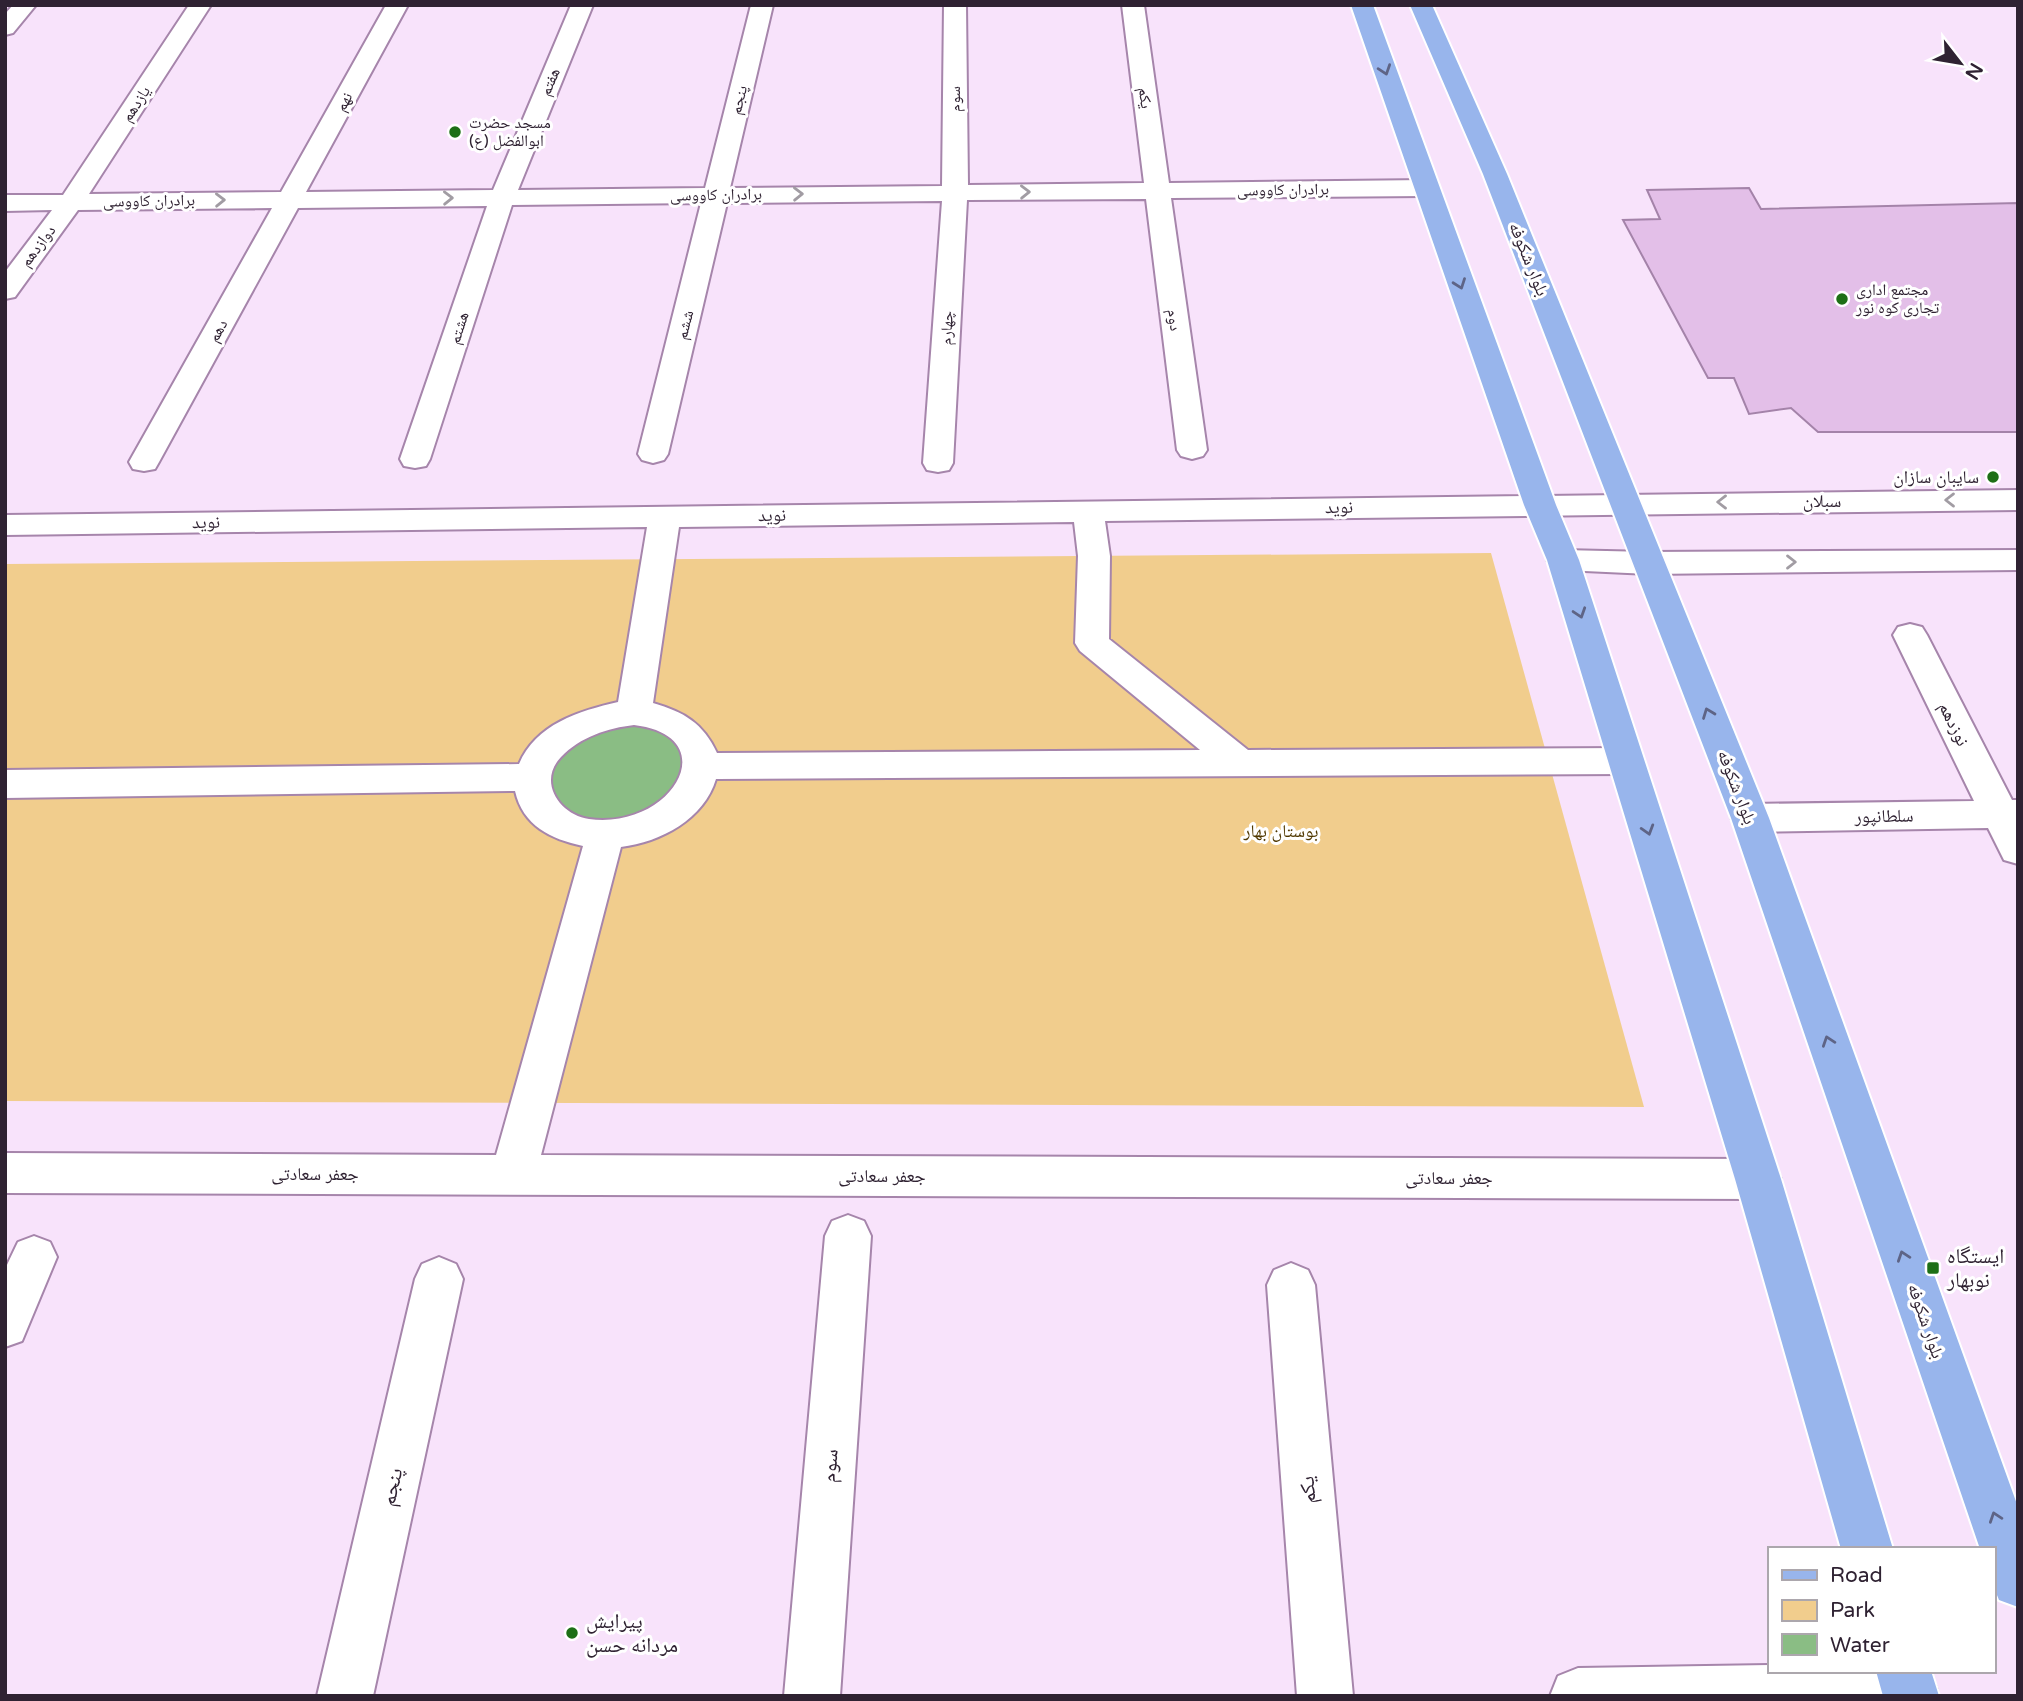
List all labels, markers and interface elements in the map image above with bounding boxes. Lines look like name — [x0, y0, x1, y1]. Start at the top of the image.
north arrow — [1925, 28, 1995, 98]
text: N — [1960, 59, 1987, 83]
one-way arrow — [1377, 63, 1391, 75]
street label: هفتم — [535, 65, 565, 99]
street label: یازدهم — [117, 82, 155, 126]
street label: پنجم — [726, 83, 752, 117]
street label: سوم — [945, 86, 965, 112]
street label: یکم — [1134, 86, 1156, 110]
street label: نهم — [331, 89, 357, 115]
place label: مسجد حضرت ابوالفضل (ع) — [469, 113, 551, 151]
marker: مسجد حضرت ابوالفضل (ع) — [447, 124, 463, 140]
street label: برادران کاووسی — [1237, 179, 1329, 201]
street label: برادران کاووسی — [670, 184, 762, 206]
one-way arrow — [1021, 184, 1031, 200]
one-way arrow — [793, 187, 804, 202]
street label: برادران کاووسی — [103, 190, 195, 212]
one-way arrow — [443, 190, 454, 206]
one-way arrow — [216, 192, 226, 208]
street label: بلوار شکوفه — [1504, 219, 1554, 299]
street label: دوازدهم — [16, 221, 60, 271]
one-way arrow — [1452, 278, 1466, 290]
place label: مجتمع اداری تجاری کوه نور — [1855, 280, 1940, 318]
marker: مجتمع اداری تجاری کوه نور — [1834, 291, 1850, 307]
street label: ششم — [672, 308, 698, 342]
street label: دوم — [1163, 308, 1185, 332]
street label: هشتم — [444, 309, 474, 347]
street label: چهارم — [936, 310, 958, 346]
street label: دهم — [204, 316, 232, 346]
place label: سایبان سازان — [1893, 466, 1979, 488]
marker: سایبان سازان — [1985, 469, 2001, 485]
street label: سبلان — [1803, 490, 1841, 512]
one-way arrow — [1944, 493, 1955, 508]
one-way arrow — [1716, 494, 1727, 510]
street label: نوید — [1325, 496, 1353, 518]
street label: نوید — [758, 504, 786, 526]
street label: نوید — [192, 511, 220, 533]
one-way arrow — [1786, 554, 1797, 569]
one-way arrow — [1571, 607, 1586, 619]
street label: نوزدهم — [1933, 698, 1974, 750]
one-way arrow — [1703, 707, 1717, 719]
street label: بلوار شکوفه — [1713, 747, 1761, 827]
street label: سلطانپور — [1853, 804, 1914, 828]
park label: بوستان بهار — [1243, 820, 1318, 842]
one-way arrow — [1640, 824, 1655, 836]
one-way arrow — [1822, 1036, 1836, 1048]
street label: جعفر سعادتی — [271, 1163, 359, 1185]
street label: جعفر سعادتی — [838, 1165, 926, 1187]
street label: جعفر سعادتی — [1405, 1167, 1493, 1189]
place label: ایستگاه نوبهار — [1946, 1244, 2004, 1293]
one-way arrow — [1898, 1251, 1912, 1263]
marker: ایستگاه نوبهار — [1925, 1260, 1941, 1276]
street label: بلوار شکوفه — [1903, 1281, 1949, 1361]
street label: سوم — [816, 1448, 845, 1484]
street label: پنجم — [375, 1465, 409, 1509]
street label: یکم — [1294, 1475, 1323, 1505]
one-way arrow — [1989, 1511, 2003, 1524]
legend — [1768, 1547, 1995, 1673]
text: Road — [1830, 1563, 1883, 1588]
text: Park — [1830, 1598, 1875, 1623]
place label: پیرایش مردانه حسن — [586, 1609, 678, 1658]
marker: پیرایش مردانه حسن — [564, 1625, 580, 1641]
text: Water — [1830, 1633, 1890, 1658]

